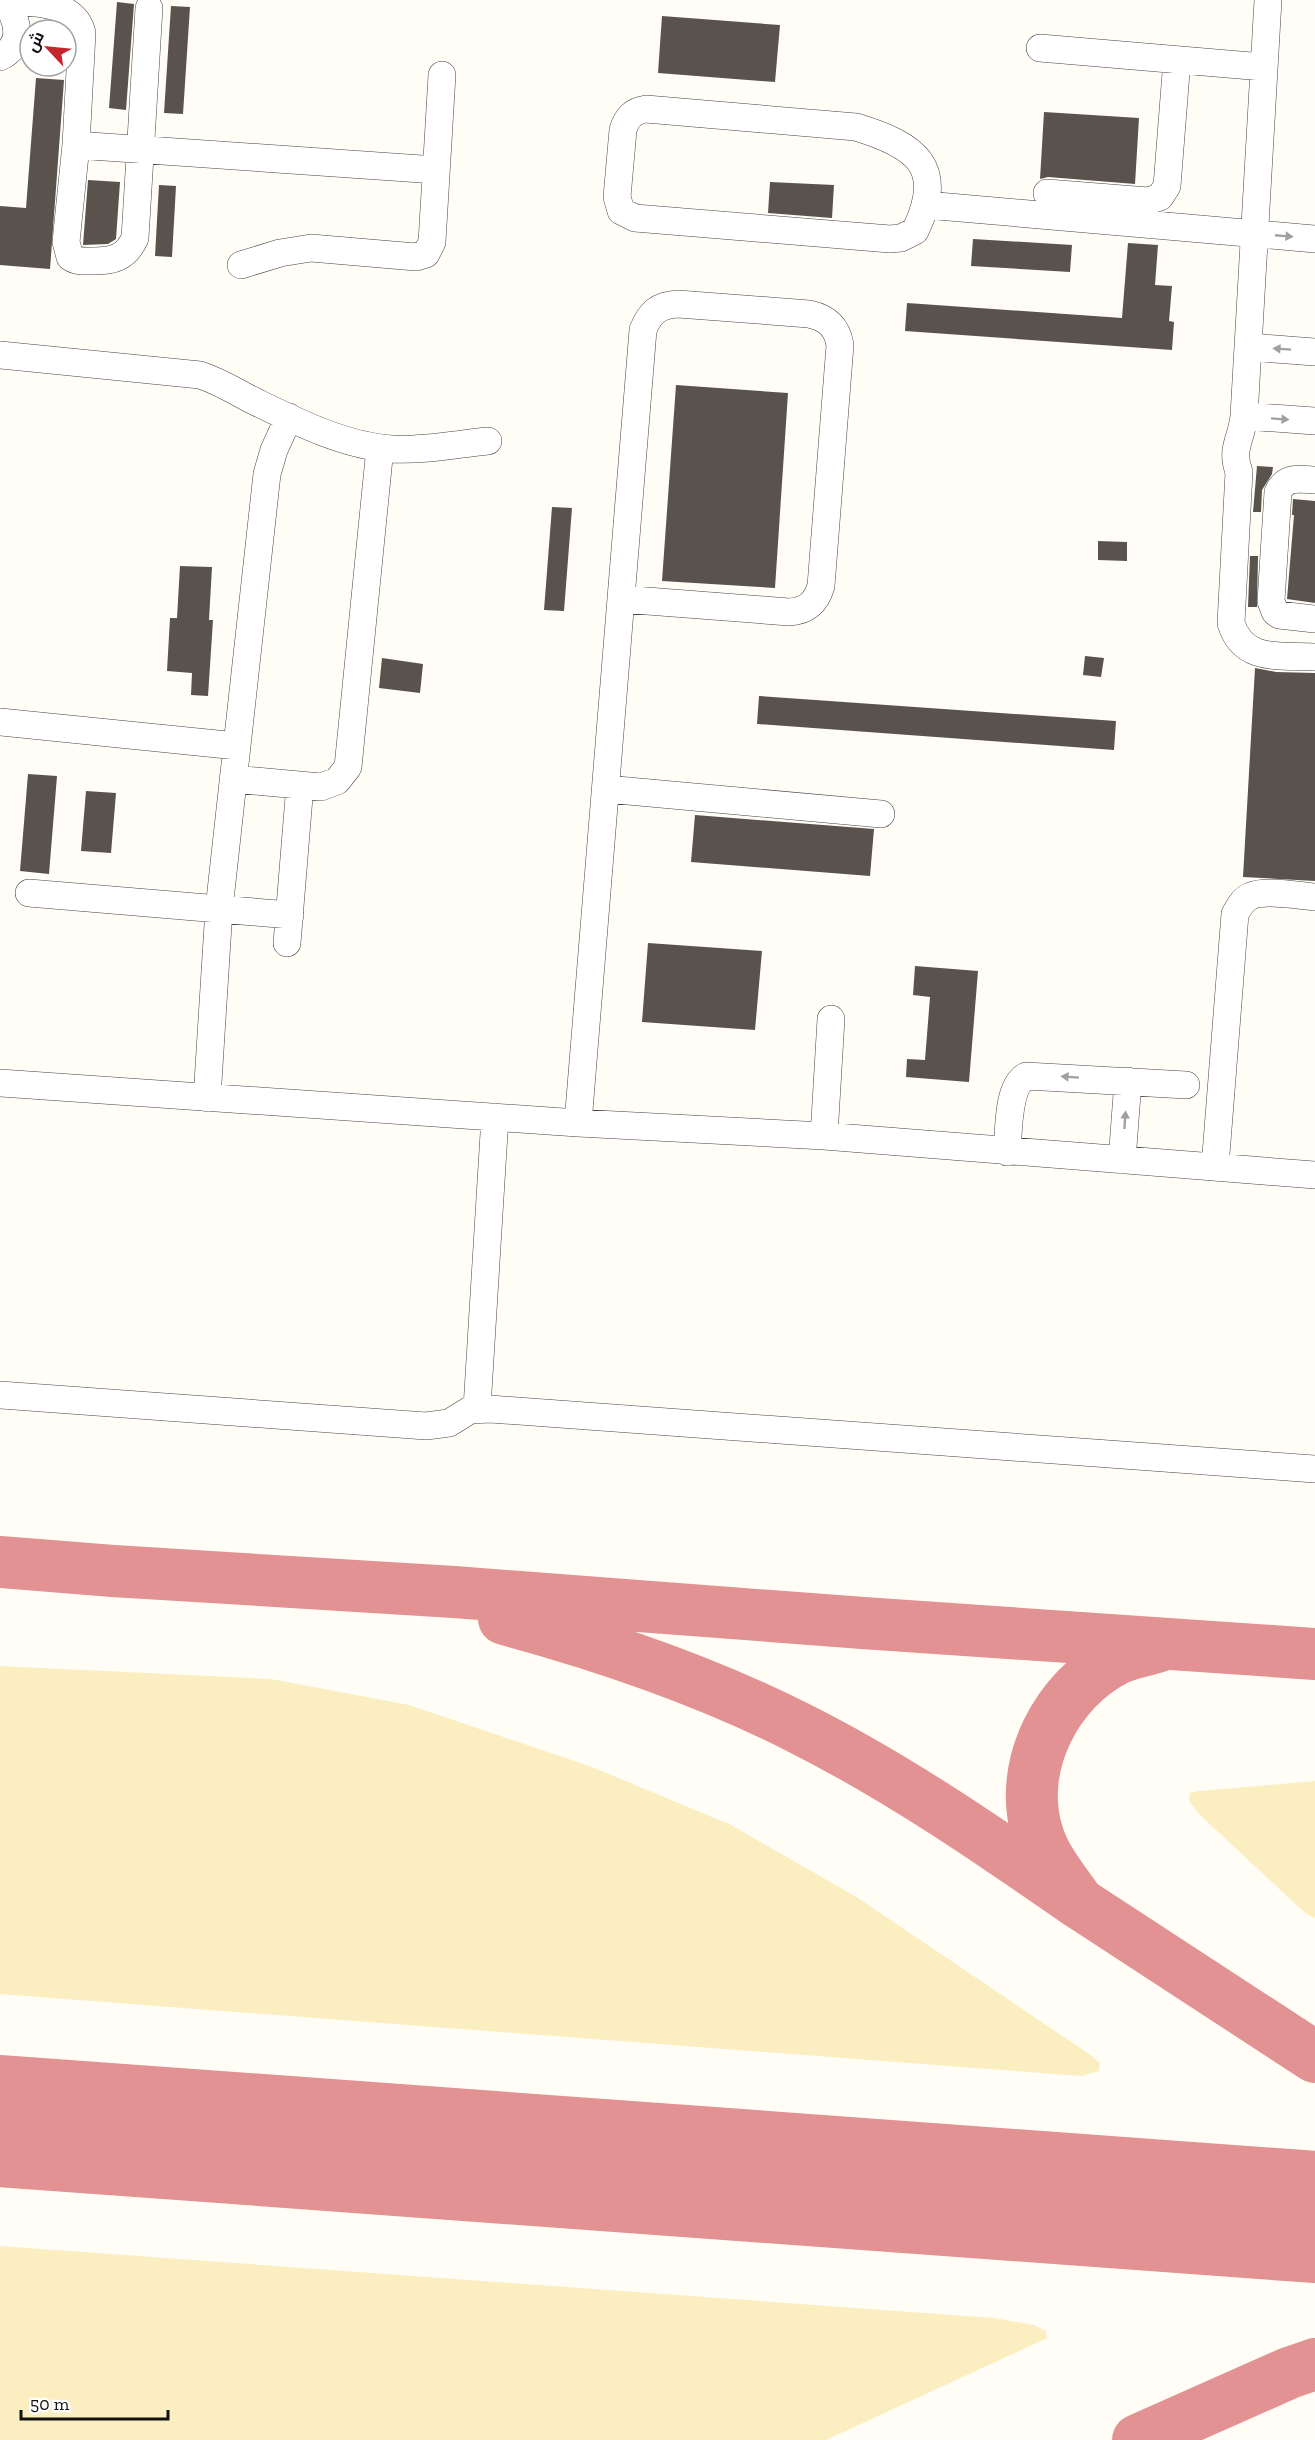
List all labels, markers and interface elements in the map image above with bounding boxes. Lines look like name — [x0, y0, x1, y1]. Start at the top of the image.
north arrow — [18, 18, 78, 78]
text: ش — [22, 28, 48, 55]
one-way arrow — [1275, 231, 1294, 241]
one-way arrow — [1272, 344, 1291, 354]
one-way arrow — [1270, 414, 1289, 423]
one-way arrow — [1060, 1072, 1079, 1082]
one-way arrow — [1121, 1111, 1130, 1130]
scale bar — [21, 2383, 168, 2421]
text: 50 m — [30, 2393, 70, 2415]

